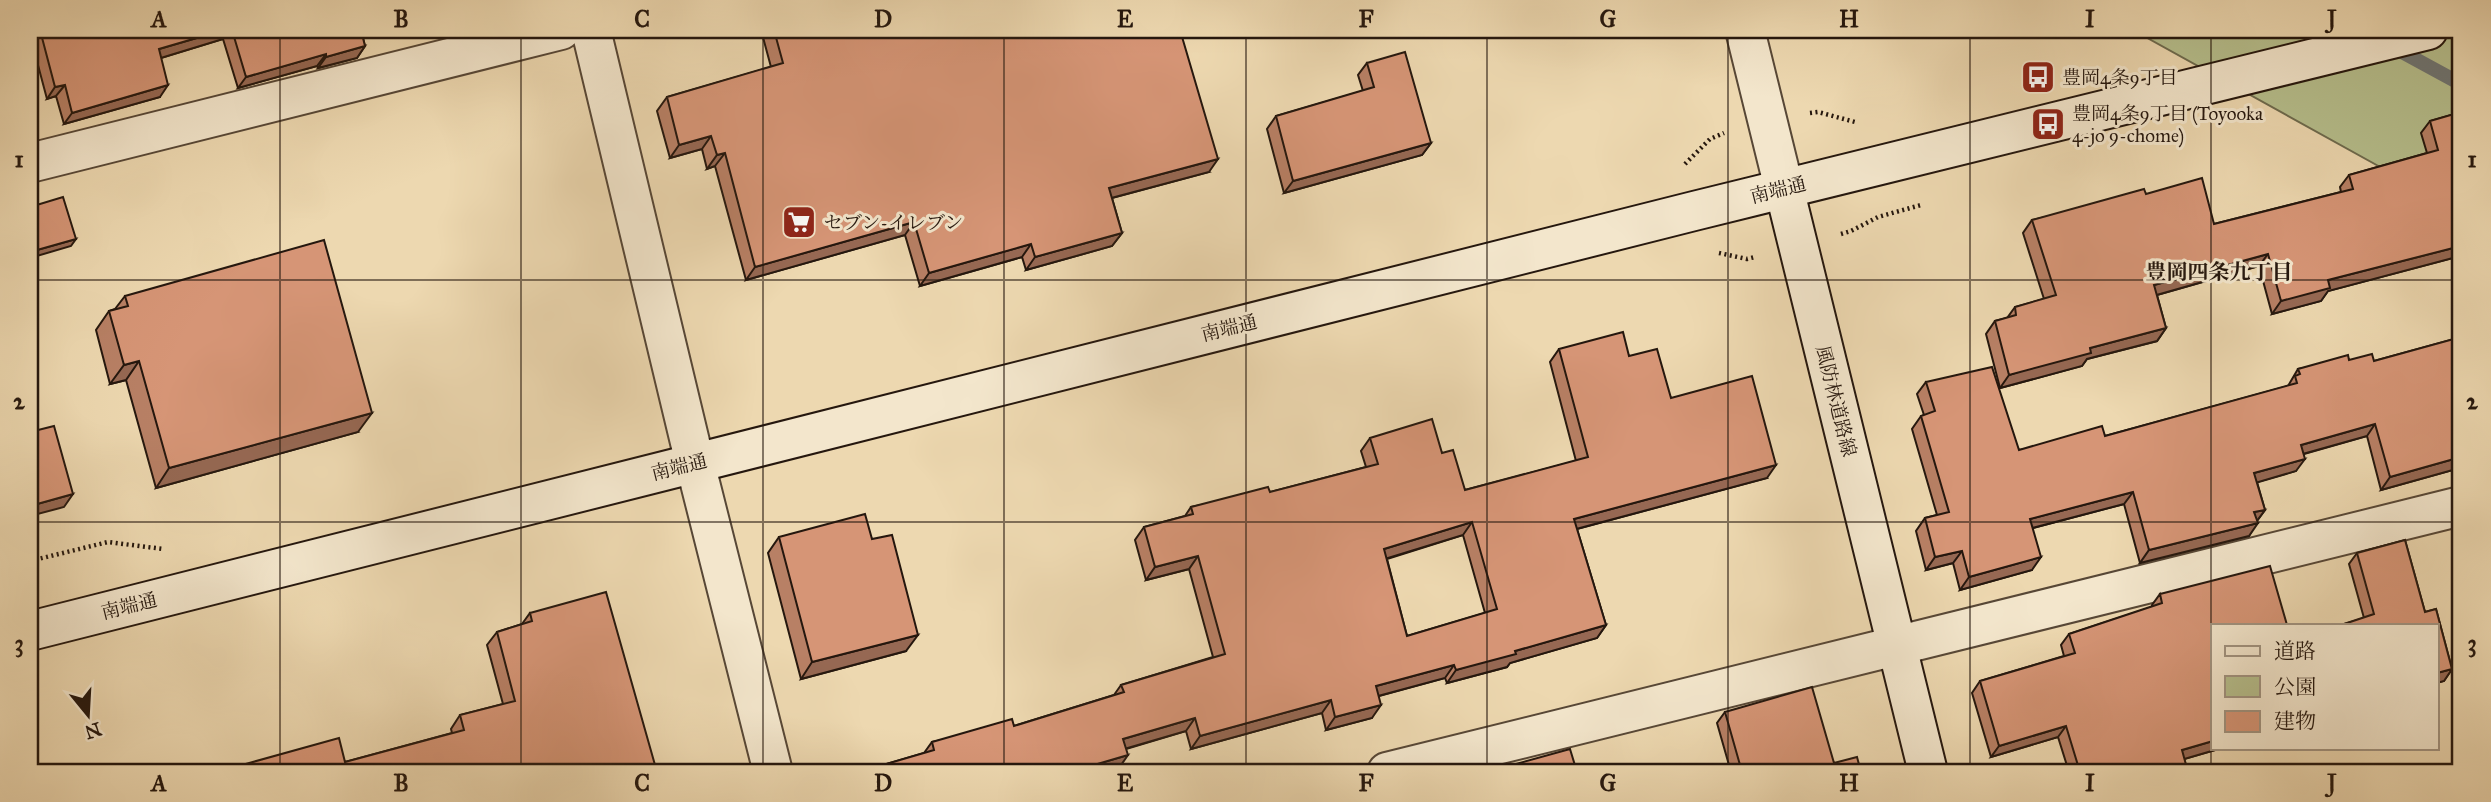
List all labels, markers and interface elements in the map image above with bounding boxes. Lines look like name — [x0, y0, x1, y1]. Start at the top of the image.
text: A — [149, 5, 167, 33]
text: B — [393, 5, 409, 33]
text: C — [634, 5, 650, 33]
text: D — [874, 5, 892, 33]
text: E — [1117, 5, 1134, 33]
text: F — [1358, 5, 1374, 33]
text: G — [1600, 5, 1617, 33]
text: H — [1839, 5, 1859, 33]
text: I — [2085, 5, 2095, 33]
text: J — [2324, 5, 2337, 34]
bus stop icon: 豊岡4条9丁目 — [2019, 58, 2057, 96]
place label: 豊岡4条9丁目 — [2062, 66, 2178, 89]
place label: 豊岡4条9丁目 (Toyooka 4-jo 9-chome) — [2072, 102, 2264, 148]
bus stop icon: 豊岡4条9丁目 (Toyooka 4-jo 9-chome) — [2029, 105, 2067, 143]
text: 1 — [14, 145, 24, 173]
text: 1 — [2467, 145, 2477, 173]
street label: 南端通 — [1748, 172, 1808, 208]
supermarket icon: セブン-イレブン — [780, 203, 818, 241]
place label: セブン-イレブン — [824, 211, 963, 234]
district label: 豊岡四条九丁目 — [2146, 259, 2293, 285]
street label: 南端通 — [1199, 310, 1259, 346]
street label: 風防林道路線 — [1811, 343, 1861, 459]
text: 2 — [13, 387, 25, 415]
text: 2 — [2466, 387, 2478, 415]
street label: 南端通 — [649, 449, 709, 485]
street label: 南端通 — [99, 588, 159, 624]
legend — [2211, 624, 2438, 750]
text: 3 — [14, 629, 24, 658]
text: 3 — [2467, 629, 2477, 658]
text: 道路 — [2274, 638, 2316, 664]
text: 公園 — [2274, 674, 2316, 700]
north arrow — [52, 680, 122, 750]
text: 建物 — [2274, 708, 2316, 734]
text: N — [82, 717, 104, 744]
text: A — [149, 769, 167, 797]
text: B — [393, 769, 409, 797]
text: C — [634, 769, 650, 797]
text: D — [874, 769, 892, 797]
text: E — [1117, 769, 1134, 797]
text: F — [1358, 769, 1374, 797]
text: G — [1600, 769, 1617, 797]
text: H — [1839, 769, 1859, 797]
text: I — [2085, 769, 2095, 797]
text: J — [2324, 769, 2337, 798]

